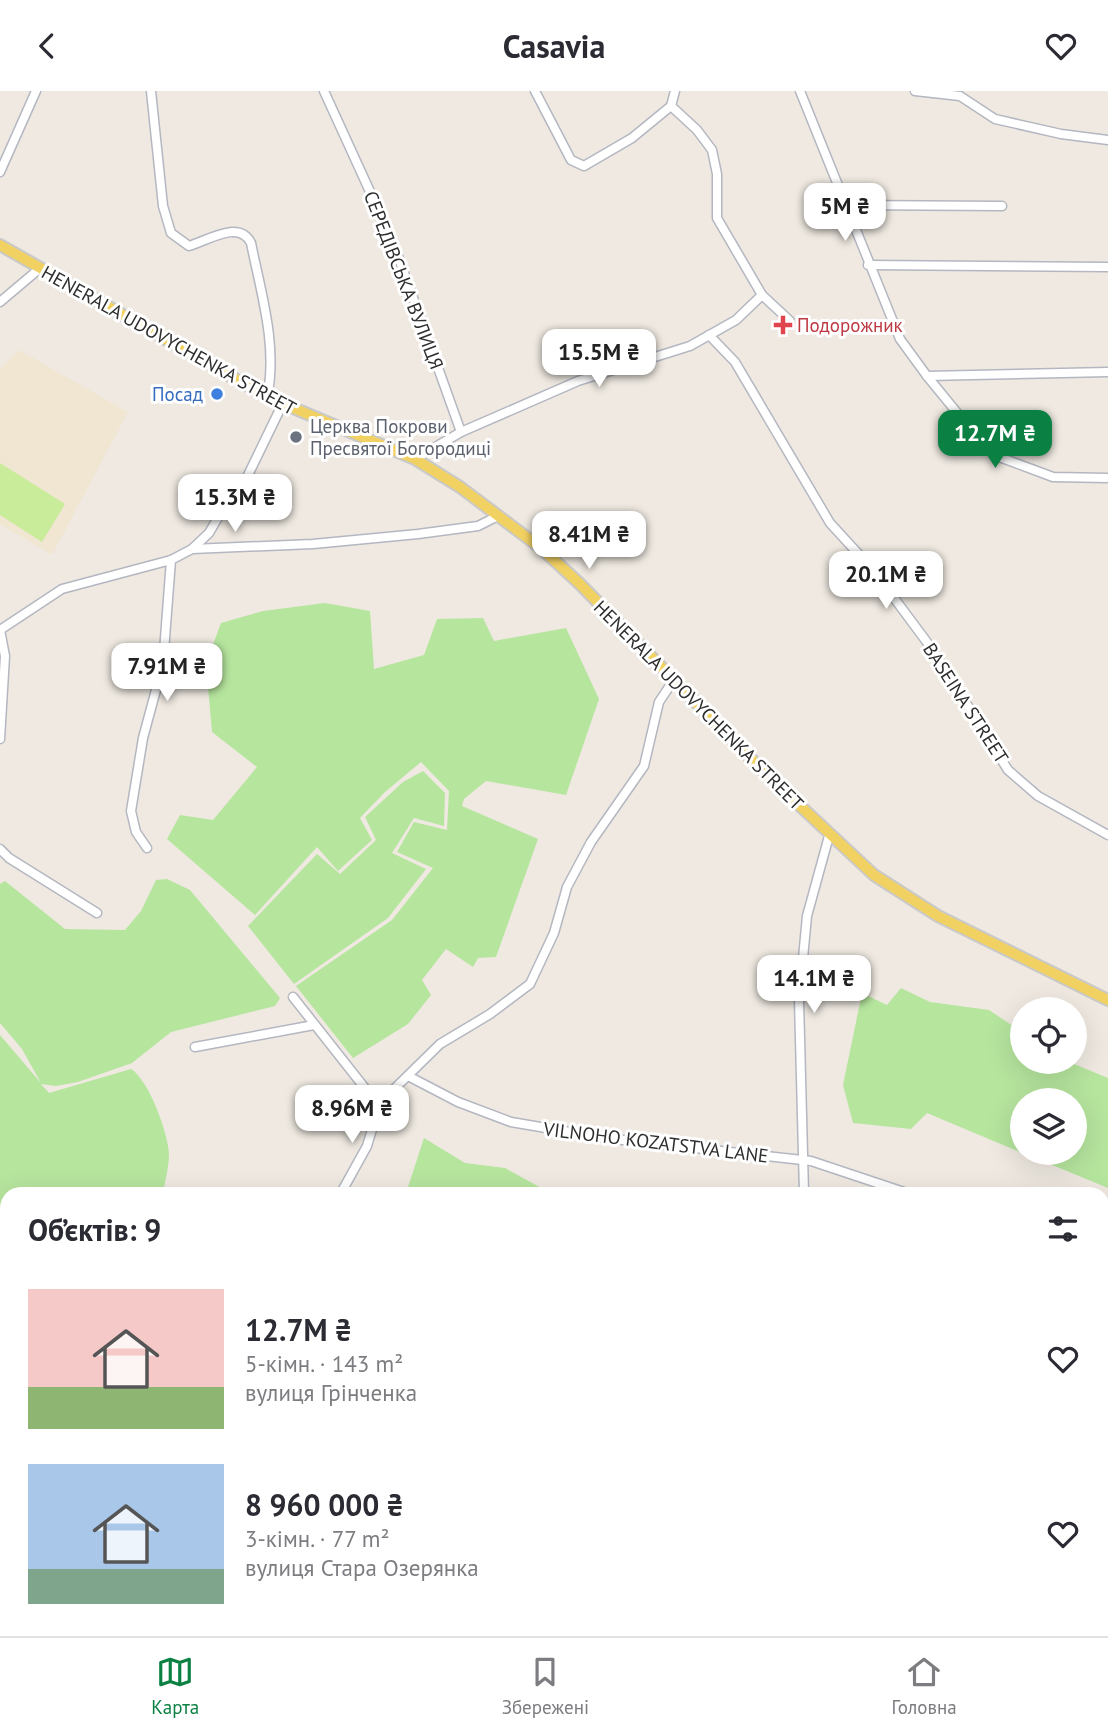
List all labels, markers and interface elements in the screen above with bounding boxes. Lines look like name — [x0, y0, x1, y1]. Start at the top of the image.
text: Casavia — [503, 25, 605, 67]
icon: back — [28, 27, 66, 65]
icon: heart — [1042, 27, 1080, 65]
pin: 5M ₴ — [804, 183, 886, 243]
street label: СЕРЕДІВСЬКА ВУЛИЦЯ — [359, 187, 449, 373]
text: 5M ₴ — [820, 191, 870, 220]
street label: HENERALA UDOVYCHENKA STREET — [38, 260, 301, 420]
place label: Подорожник — [797, 313, 903, 337]
marker: Подорожник — [775, 317, 791, 333]
pin: 15.5M ₴ — [534, 329, 664, 389]
text: 15.5M ₴ — [558, 337, 640, 366]
place label: Посад — [152, 382, 203, 406]
marker: Посад — [209, 386, 225, 402]
pin: 12.7M ₴ — [930, 411, 1060, 470]
place label: Церква Покрови Пресвятої Богородиці — [310, 414, 491, 460]
text: 12.7M ₴ — [954, 418, 1036, 447]
marker: Церква Покрови Пресвятої Богородиці — [288, 429, 304, 445]
pin: 15.3M ₴ — [170, 475, 300, 534]
text: 15.3M ₴ — [194, 482, 276, 511]
pin: 8.41M ₴ — [524, 511, 654, 571]
text: 8.41M ₴ — [548, 519, 630, 548]
pin: 20.1M ₴ — [821, 552, 951, 611]
text: 20.1M ₴ — [845, 559, 927, 588]
street label: HENERALA UDOVYCHENKA STREET — [589, 595, 809, 815]
street label: BASEINA STREET — [918, 638, 1014, 768]
pin: 7.91M ₴ — [102, 643, 232, 703]
text: 7.91M ₴ — [127, 651, 207, 680]
pin: 14.1M ₴ — [749, 955, 879, 1015]
text: 14.1M ₴ — [773, 963, 855, 992]
map controls — [1010, 997, 1087, 1165]
button: locate — [1010, 997, 1087, 1074]
pin: 8.96M ₴ — [287, 1086, 417, 1145]
button: layers — [1010, 1088, 1087, 1165]
text: 8.96M ₴ — [311, 1093, 393, 1122]
street label: VILNOHO KOZATSTVA LANE — [541, 1116, 770, 1168]
text: Об’єктів: 9 — [28, 1210, 161, 1249]
icon: filters — [1044, 1210, 1082, 1248]
text: 12.7M ₴ — [245, 1310, 352, 1349]
icon: home — [84, 1317, 168, 1401]
icon: heart — [1044, 1340, 1082, 1378]
text: 5-кімн. · 143 m² — [245, 1349, 403, 1378]
text: вулиця Грінченка — [245, 1378, 417, 1407]
text: 8 960 000 ₴ — [245, 1485, 404, 1524]
icon: home — [84, 1492, 168, 1576]
icon: heart — [1044, 1515, 1082, 1553]
text: 3-кімн. · 77 m² — [245, 1524, 390, 1553]
text: вулиця Стара Озерянка — [245, 1553, 479, 1582]
tab: Карта — [151, 1653, 199, 1719]
tab: Збережені — [502, 1653, 589, 1719]
tab: Головна — [891, 1653, 957, 1719]

